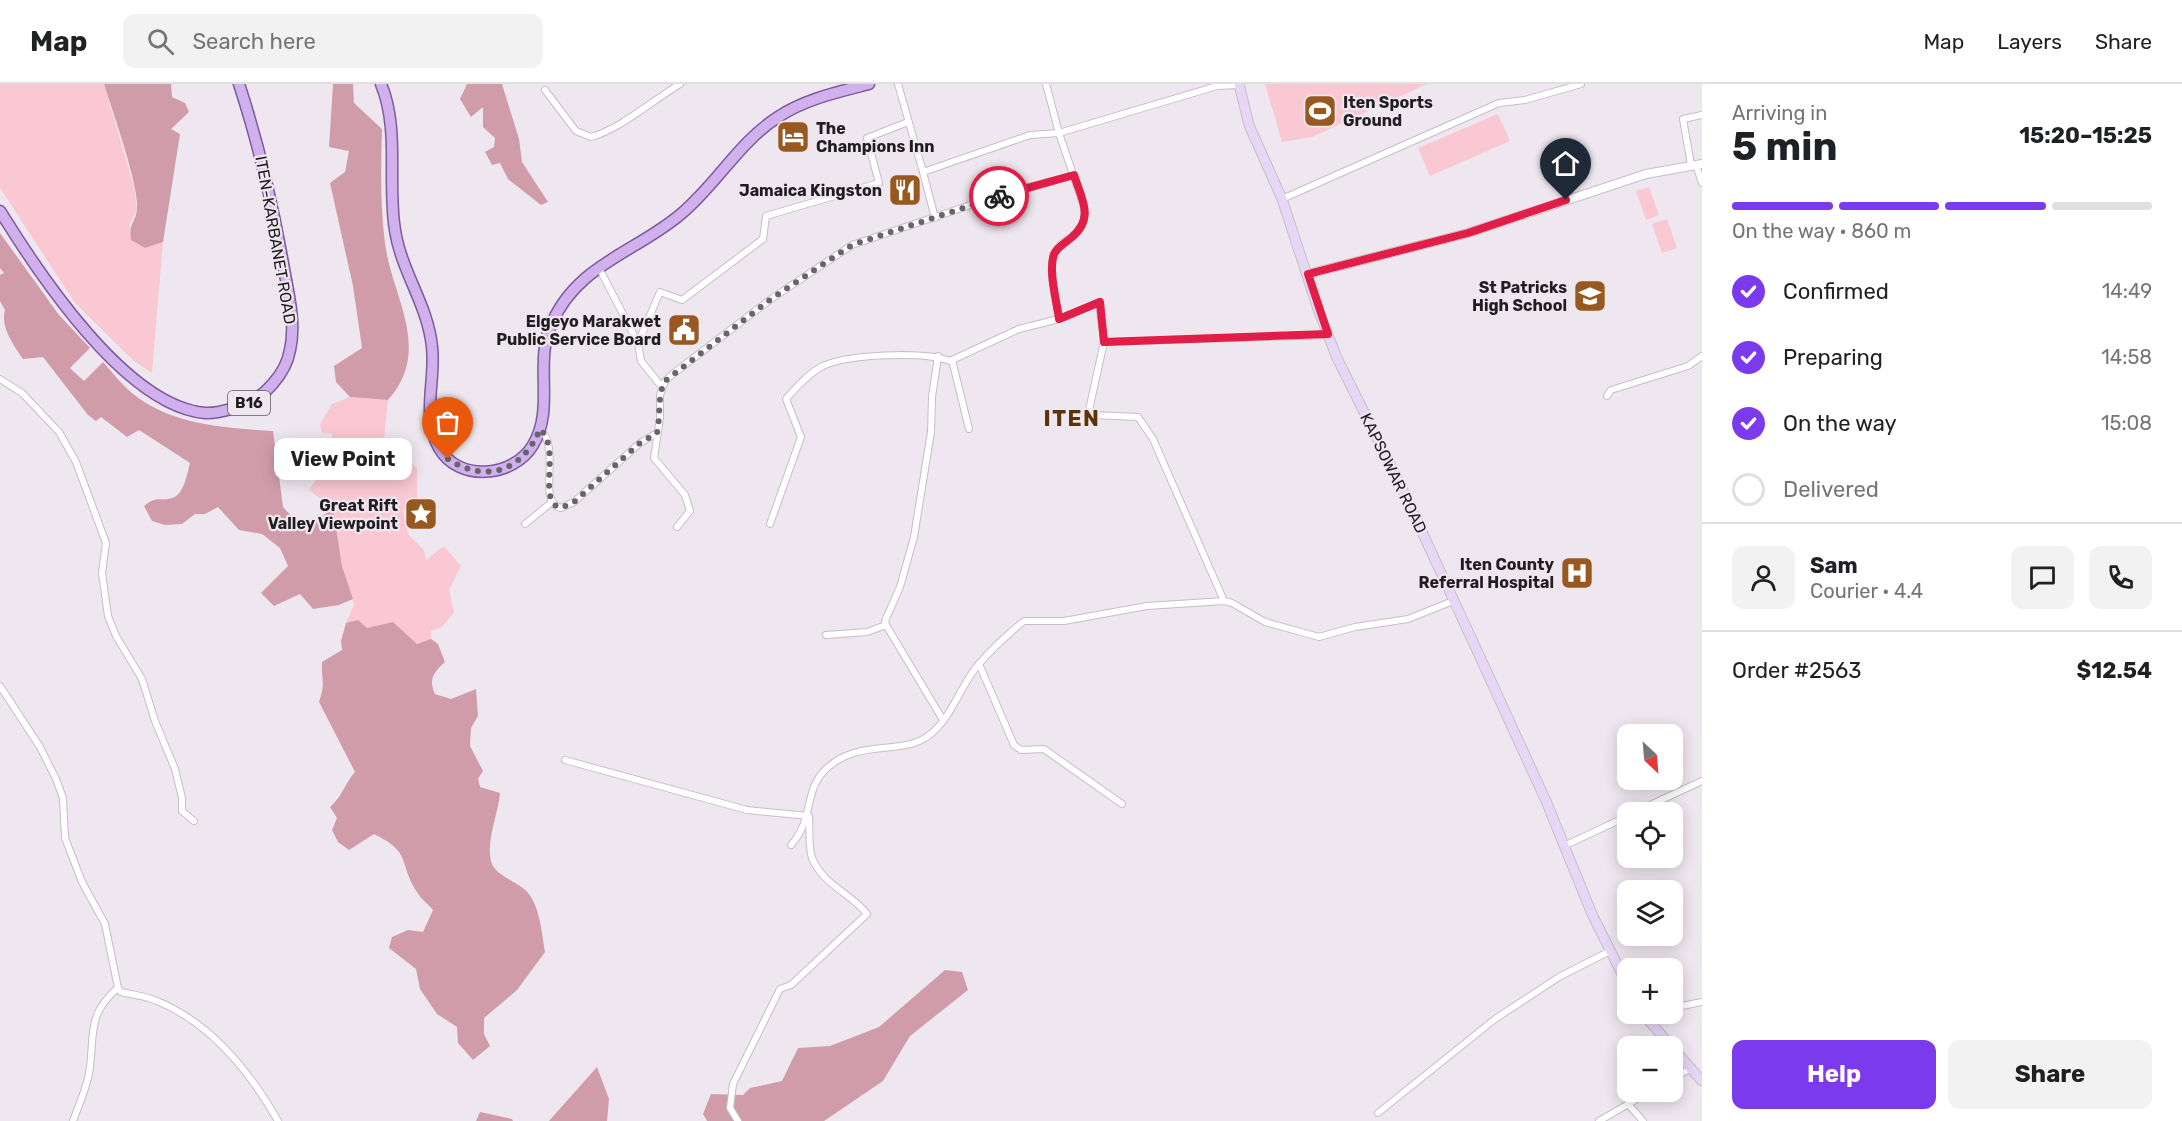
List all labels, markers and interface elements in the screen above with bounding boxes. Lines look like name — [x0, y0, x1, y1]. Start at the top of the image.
search box — [123, 14, 543, 68]
text: Map — [30, 25, 87, 58]
icon: search — [144, 25, 177, 58]
text: Search here — [192, 28, 316, 55]
text: Map — [1923, 29, 1964, 54]
text: Layers — [1997, 29, 2062, 54]
text: Share — [2095, 29, 2152, 54]
sports icon: Iten Sports Ground — [1302, 93, 1338, 129]
place label: Iten Sports Ground — [1343, 93, 1433, 130]
text: Arriving in — [1732, 101, 1827, 125]
hotel icon: The Champions Inn — [775, 119, 811, 155]
place label: The Champions Inn — [816, 119, 934, 156]
text: 15:20–15:25 — [2019, 122, 2152, 149]
text: 5 min — [1732, 124, 1837, 170]
pin — [1540, 138, 1591, 200]
icon: home — [1549, 147, 1582, 180]
street label: ITEN-KARBANET ROAD — [251, 154, 300, 326]
courier — [969, 166, 1029, 226]
restaurant icon: Jamaica Kingston — [887, 172, 923, 208]
icon: bike — [983, 180, 1016, 213]
place label: Jamaica Kingston — [739, 181, 882, 200]
text: On the way · 860 m — [1732, 219, 1911, 243]
icon: check — [1732, 275, 1765, 308]
place label: St Patricks High School — [1472, 278, 1567, 315]
school or university icon: St Patricks High School — [1572, 278, 1608, 314]
text: Confirmed — [1783, 278, 1889, 305]
text: 14:49 — [2102, 279, 2152, 303]
place label: Elgeyo Marakwet Public Service Board — [496, 312, 662, 349]
public building icon: Elgeyo Marakwet Public Service Board — [666, 312, 702, 348]
icon: check — [1732, 341, 1765, 374]
text: Preparing — [1783, 344, 1883, 371]
text: 14:58 — [2101, 345, 2152, 369]
road number: B16 — [228, 391, 270, 415]
pin — [422, 397, 473, 459]
district label: ITEN — [1044, 405, 1100, 432]
icon: bag — [431, 406, 464, 439]
icon: check — [1732, 407, 1765, 440]
street label: KAPSOWAR ROAD — [1356, 410, 1431, 537]
text: On the way — [1783, 410, 1897, 437]
text: 15:08 — [2101, 411, 2152, 435]
callout: View Point — [274, 438, 412, 480]
text: View Point — [291, 447, 395, 471]
text: Delivered — [1783, 476, 1879, 503]
place label: Great Rift Valley Viewpoint — [268, 496, 399, 533]
place icon: Great Rift Valley Viewpoint — [403, 496, 439, 532]
button: person — [1732, 546, 1795, 609]
button: chat — [2011, 546, 2074, 609]
button: phone — [2089, 546, 2152, 609]
text: Sam — [1810, 552, 1858, 579]
place label: Iten County Referral Hospital — [1419, 555, 1554, 592]
hospital icon: Iten County Referral Hospital — [1559, 555, 1595, 591]
text: Courier · 4.4 — [1810, 579, 1923, 603]
text: Order #2563 — [1732, 657, 1862, 684]
text: $12.54 — [2077, 657, 2152, 684]
north arrow — [1617, 724, 1683, 790]
map controls — [1617, 724, 1683, 1102]
button: locate — [1617, 802, 1683, 868]
button: layers — [1617, 880, 1683, 946]
button: + — [1617, 958, 1683, 1024]
button: − — [1617, 1036, 1683, 1102]
button: Help — [1732, 1040, 1936, 1109]
button: Share — [1948, 1040, 2152, 1109]

